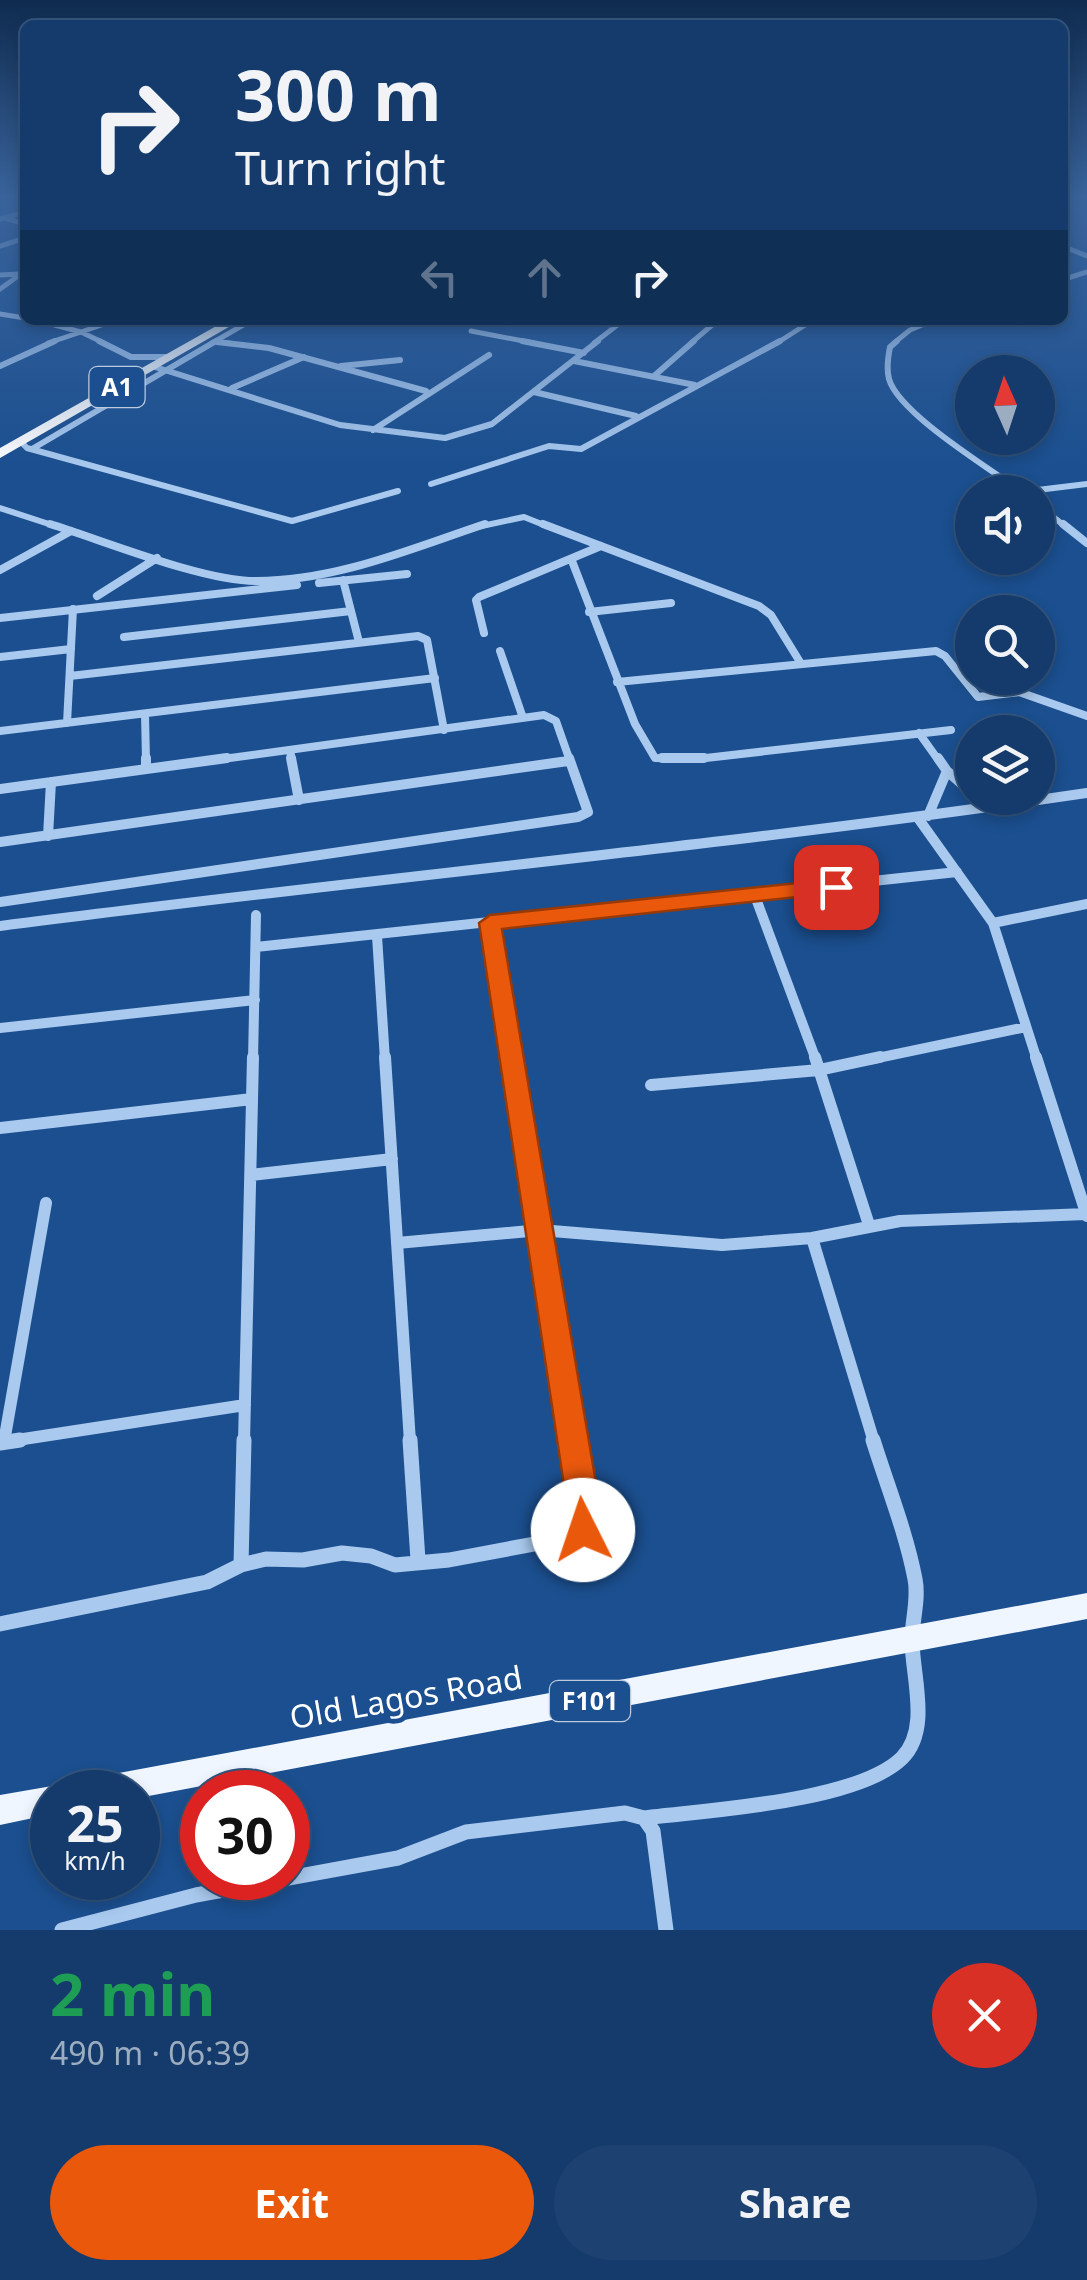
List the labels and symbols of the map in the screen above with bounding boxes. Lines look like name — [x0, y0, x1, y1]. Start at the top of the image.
north arrow — [955, 355, 1055, 455]
road number: A1 — [90, 367, 144, 407]
pin — [794, 845, 879, 930]
position arrow — [531, 1478, 635, 1582]
street label: Old Lagos Road — [286, 1655, 525, 1738]
road number: F101 — [550, 1681, 630, 1721]
speed limit sign: 30 — [180, 1770, 310, 1900]

